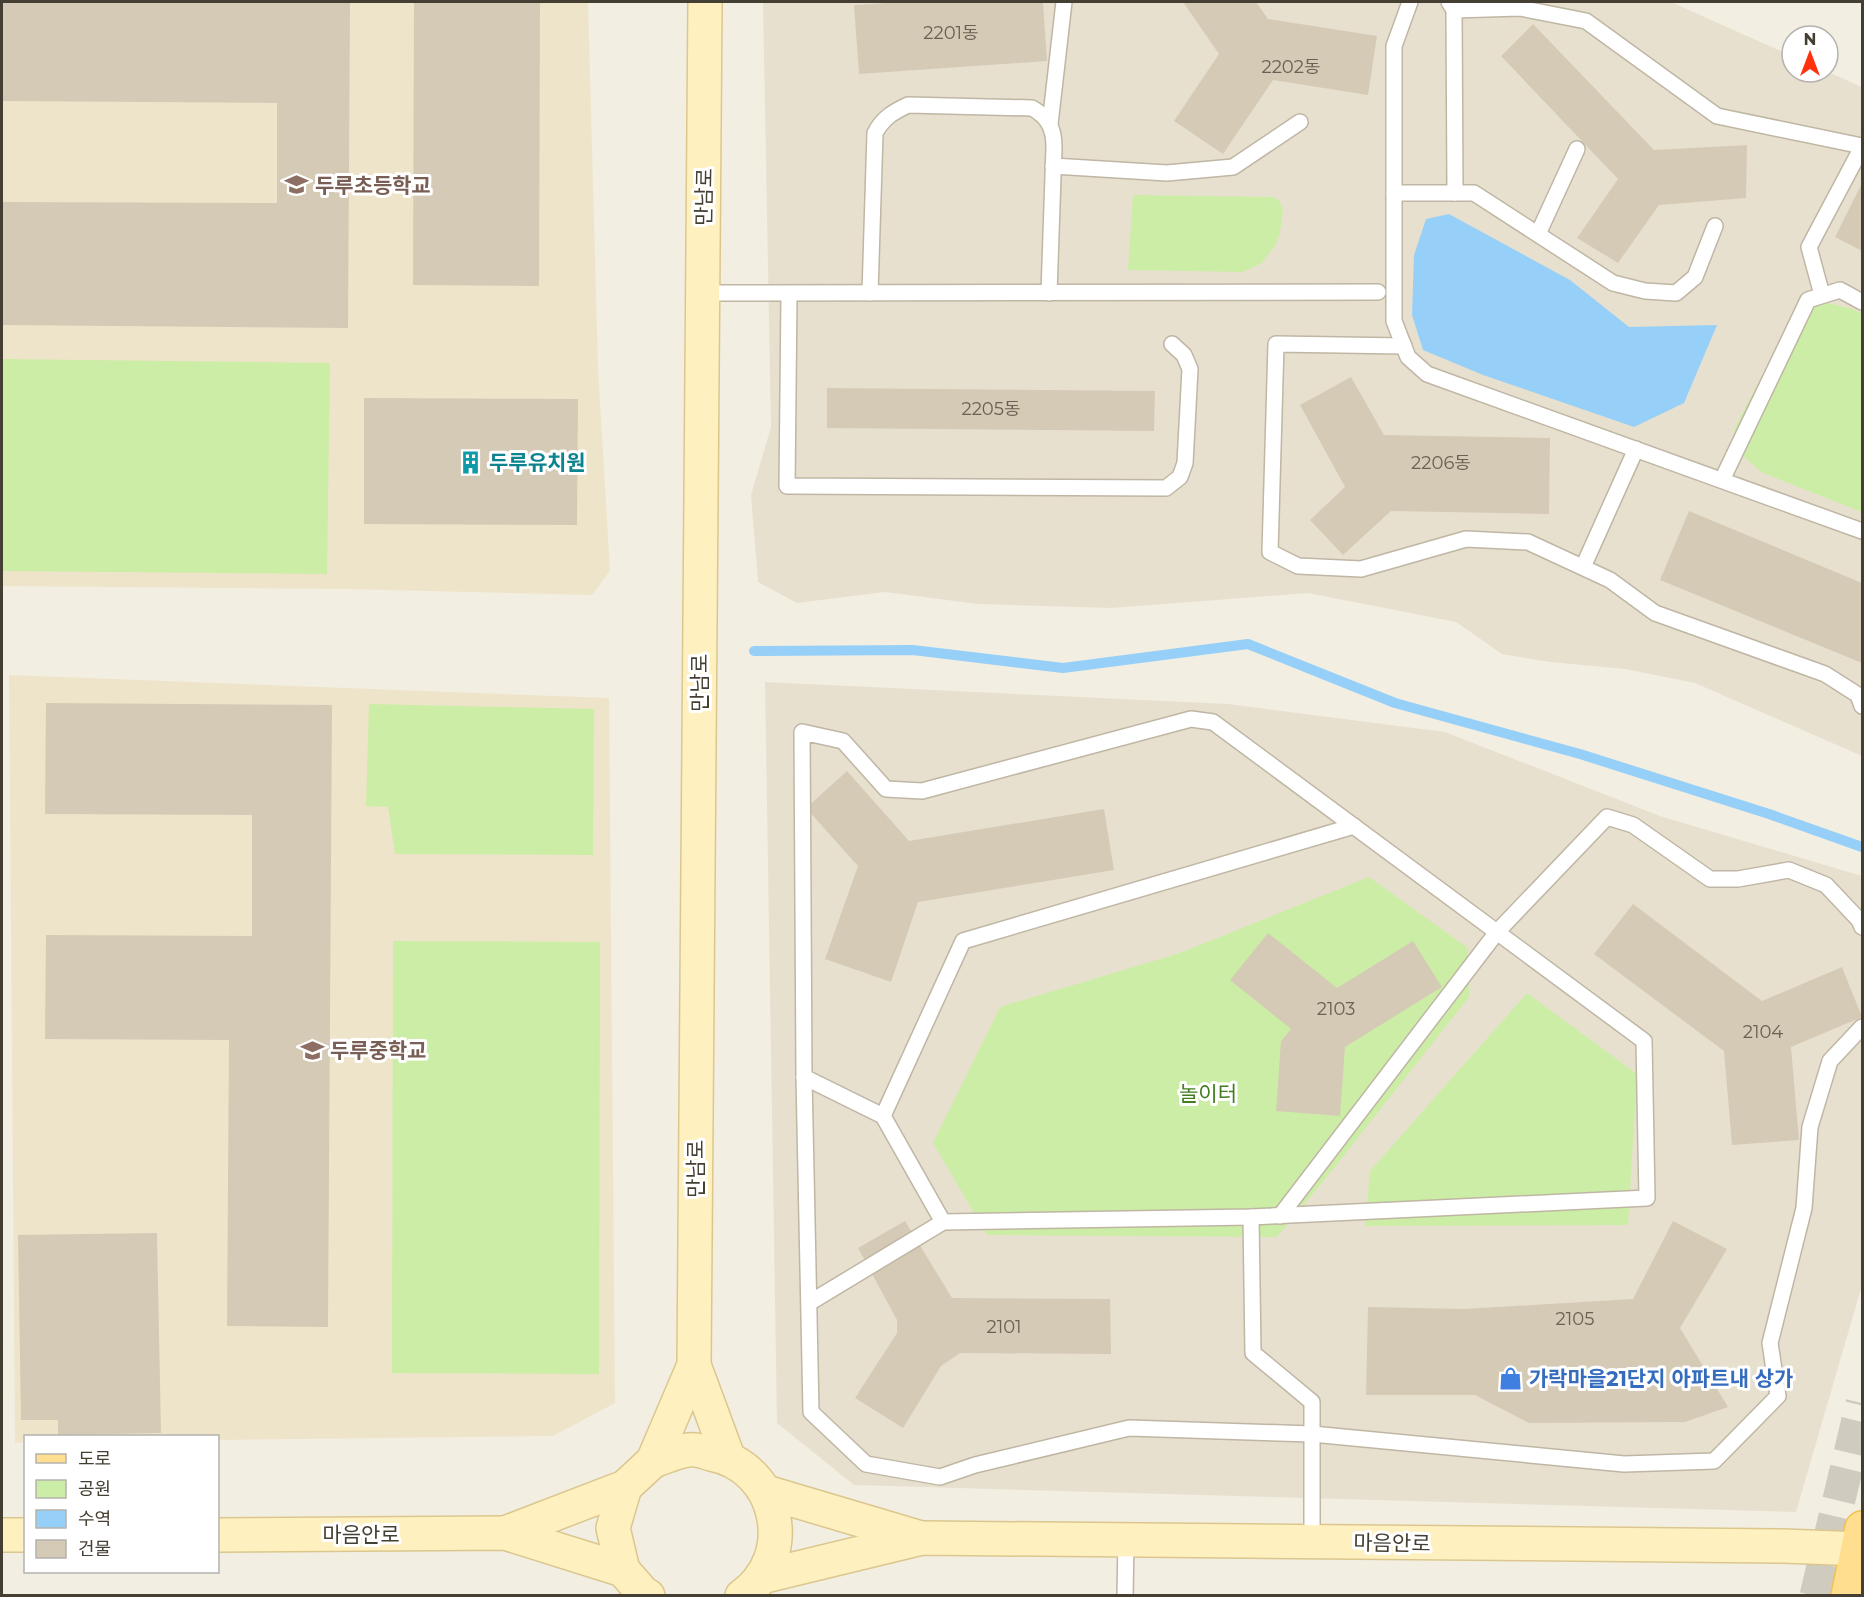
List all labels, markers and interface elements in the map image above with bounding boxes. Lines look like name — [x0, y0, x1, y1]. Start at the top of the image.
house number: 2201동 — [923, 22, 979, 44]
north arrow — [1780, 24, 1840, 84]
text: N — [1804, 30, 1816, 49]
house number: 2202동 — [1261, 56, 1321, 78]
street label: 만남로 — [691, 168, 717, 226]
school or university icon: 두루초등학교 — [284, 172, 310, 198]
place label: 두루초등학교 — [315, 173, 431, 198]
house number: 2205동 — [961, 398, 1021, 420]
building icon: 두루유치원 — [458, 449, 484, 475]
place label: 두루유치원 — [489, 450, 586, 475]
house number: 2206동 — [1411, 452, 1471, 474]
street label: 만남로 — [687, 654, 712, 712]
house number: 2103 — [1317, 998, 1355, 1020]
house number: 2104 — [1743, 1021, 1783, 1043]
school or university icon: 두루중학교 — [299, 1037, 325, 1063]
place label: 두루중학교 — [330, 1038, 427, 1063]
park label: 놀이터 — [1179, 1081, 1237, 1106]
street label: 만남로 — [683, 1140, 708, 1198]
house number: 2105 — [1556, 1308, 1594, 1330]
house number: 2101 — [986, 1316, 1022, 1338]
shop icon: 가락마을21단지 아파트내 상가 — [1498, 1365, 1524, 1391]
place label: 가락마을21단지 아파트내 상가 — [1529, 1366, 1793, 1391]
legend — [24, 1435, 219, 1573]
text: 도로 — [78, 1448, 111, 1470]
text: 공원 — [78, 1478, 111, 1500]
text: 수역 — [78, 1508, 111, 1530]
street label: 마음안로 — [322, 1522, 400, 1547]
street label: 마음안로 — [1353, 1530, 1431, 1556]
text: 건물 — [78, 1538, 111, 1560]

